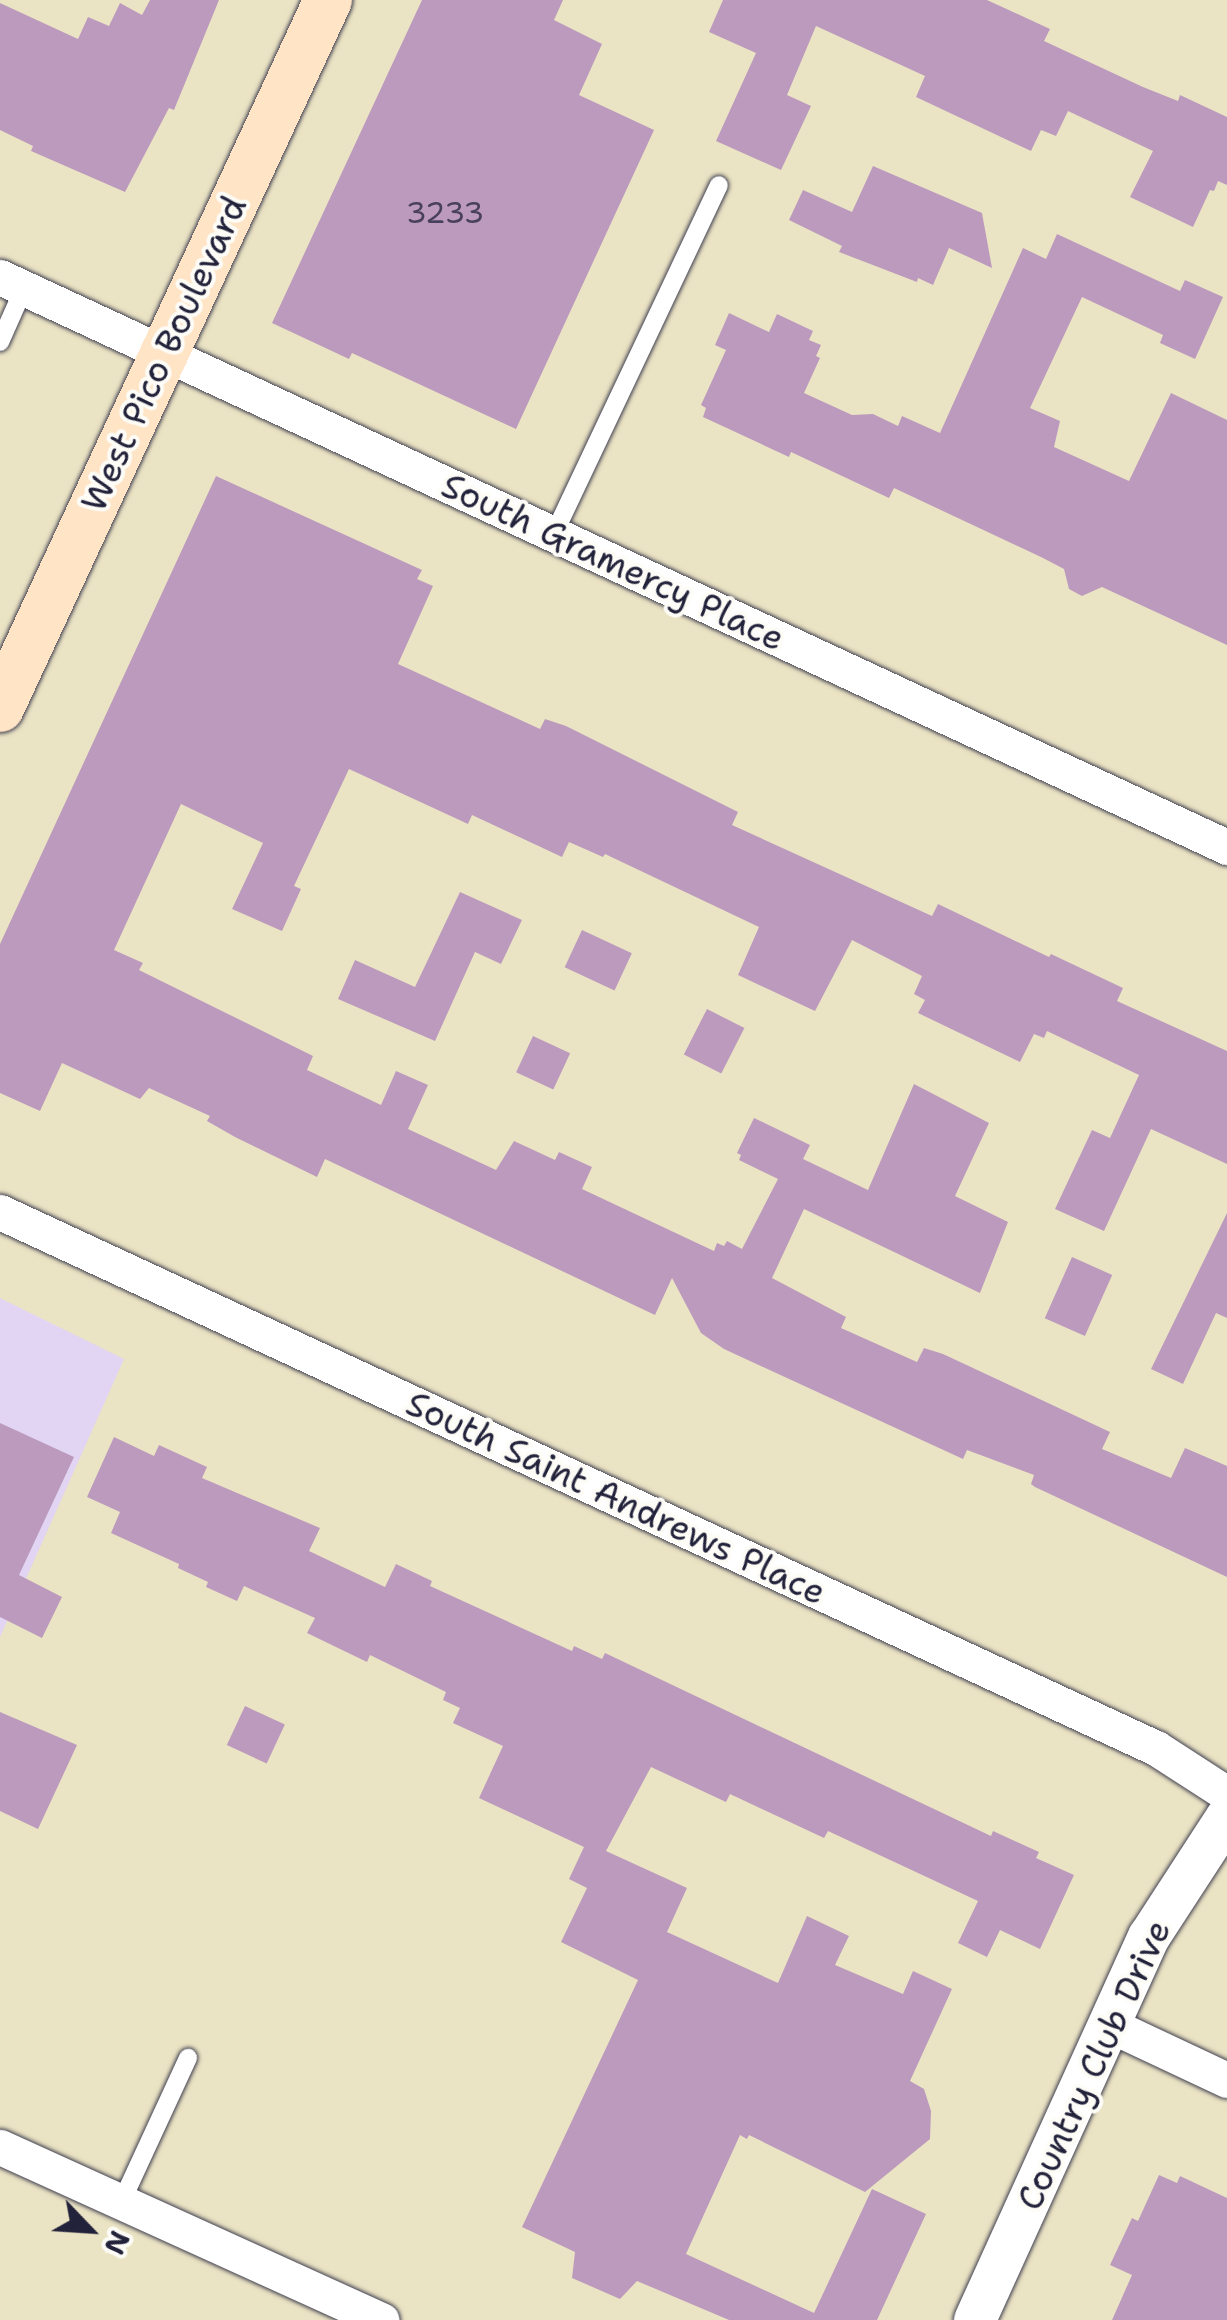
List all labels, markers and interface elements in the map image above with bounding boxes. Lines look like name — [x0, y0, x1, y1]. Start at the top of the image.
street label: West Pico Boulevard — [72, 190, 256, 518]
house number: 3233 — [406, 195, 484, 231]
street label: South Gramercy Place — [435, 464, 791, 660]
street label: South Saint Andrews Place — [400, 1382, 832, 1614]
street label: Country Club Drive — [1008, 1913, 1180, 2217]
north arrow — [40, 2180, 140, 2280]
text: N — [95, 2225, 139, 2261]

